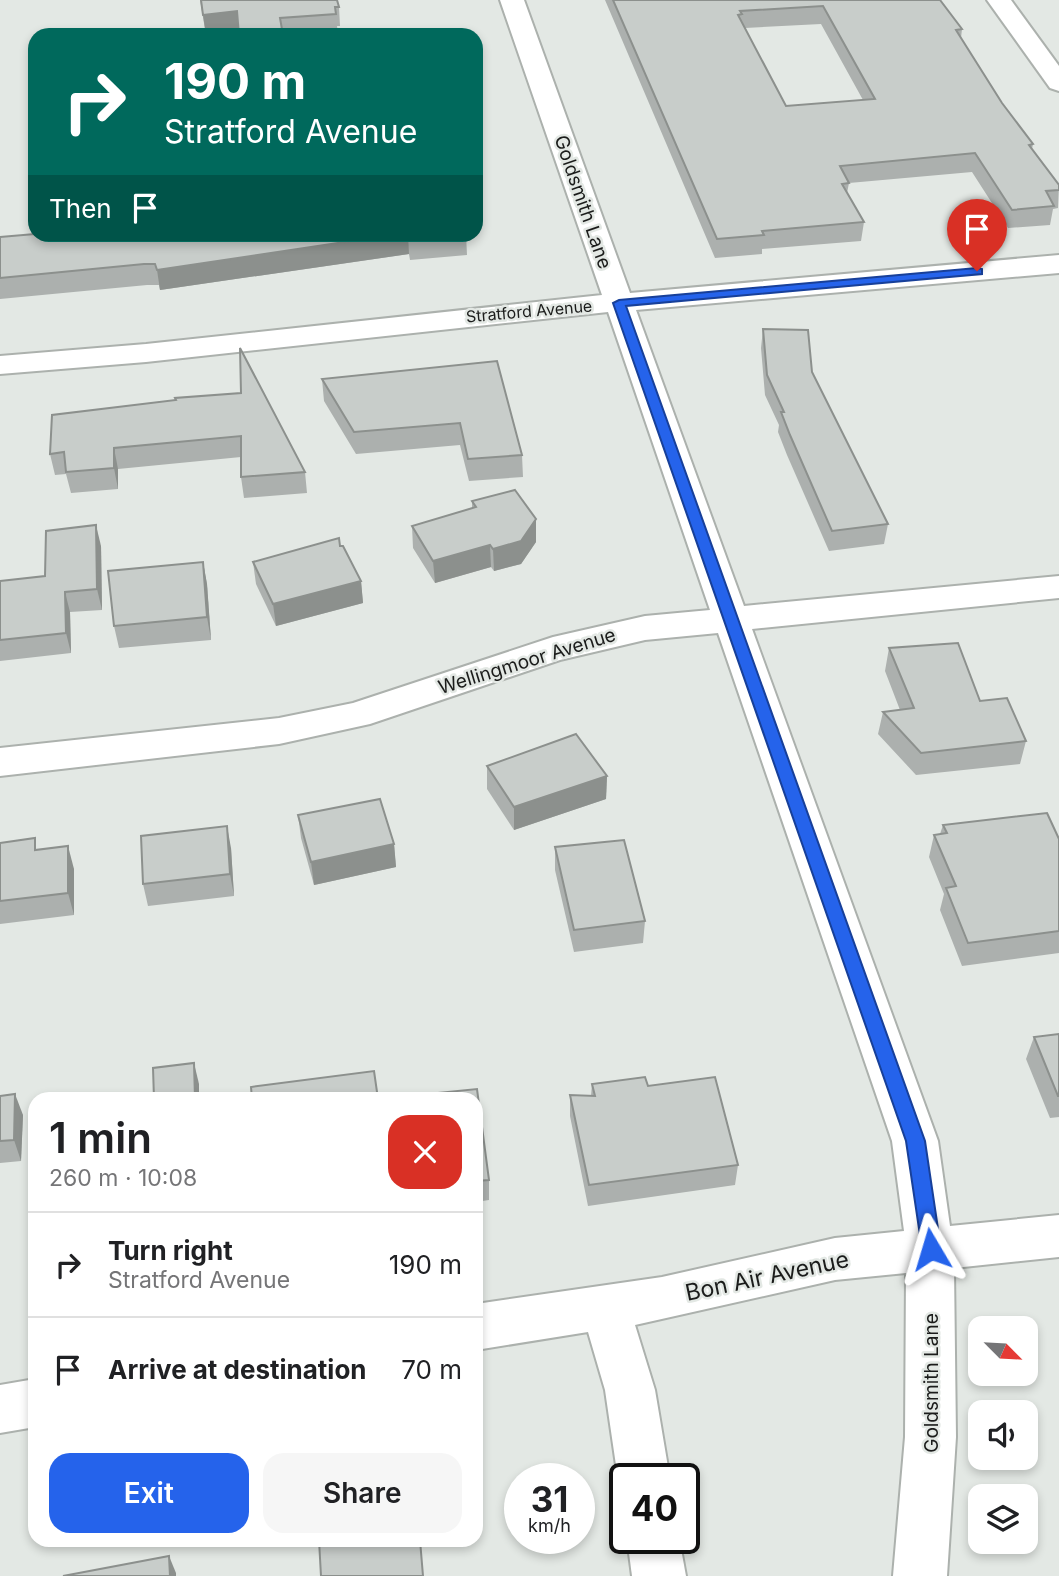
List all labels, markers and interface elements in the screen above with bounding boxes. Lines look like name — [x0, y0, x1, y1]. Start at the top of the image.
text: 190 m — [164, 52, 306, 111]
icon: right — [49, 56, 140, 147]
text: Stratford Avenue — [164, 112, 417, 151]
street label: Goldsmith Lane — [549, 132, 617, 272]
icon: arrive — [126, 189, 164, 227]
text: Then — [49, 193, 112, 224]
pin — [947, 199, 1007, 271]
icon: arrive — [958, 210, 996, 248]
street label: Stratford Avenue — [465, 296, 593, 326]
street label: Wellingmoor Avenue — [436, 623, 618, 699]
text: 1 min — [49, 1112, 152, 1163]
button: close — [388, 1115, 462, 1189]
text: 260 m · 10:08 — [49, 1164, 197, 1192]
position arrow — [894, 1212, 968, 1286]
text: Turn right — [108, 1235, 233, 1266]
street label: Bon Air Avenue — [683, 1245, 851, 1307]
icon: right — [49, 1246, 87, 1284]
text: 190 m — [389, 1249, 462, 1280]
text: Stratford Avenue — [108, 1266, 290, 1294]
street label: Goldsmith Lane — [920, 1313, 943, 1453]
north arrow — [968, 1316, 1038, 1386]
map controls — [968, 1316, 1038, 1554]
icon: arrive — [49, 1351, 87, 1389]
text: Arrive at destination — [108, 1354, 367, 1385]
text: 70 m — [401, 1354, 462, 1385]
button: sound — [968, 1400, 1038, 1470]
button: Exit — [49, 1453, 249, 1533]
button: Share — [263, 1453, 462, 1533]
speed limit sign: 40 — [609, 1463, 700, 1554]
text: 31 — [531, 1478, 568, 1520]
button: layers — [968, 1484, 1038, 1554]
text: km/h — [528, 1515, 571, 1536]

